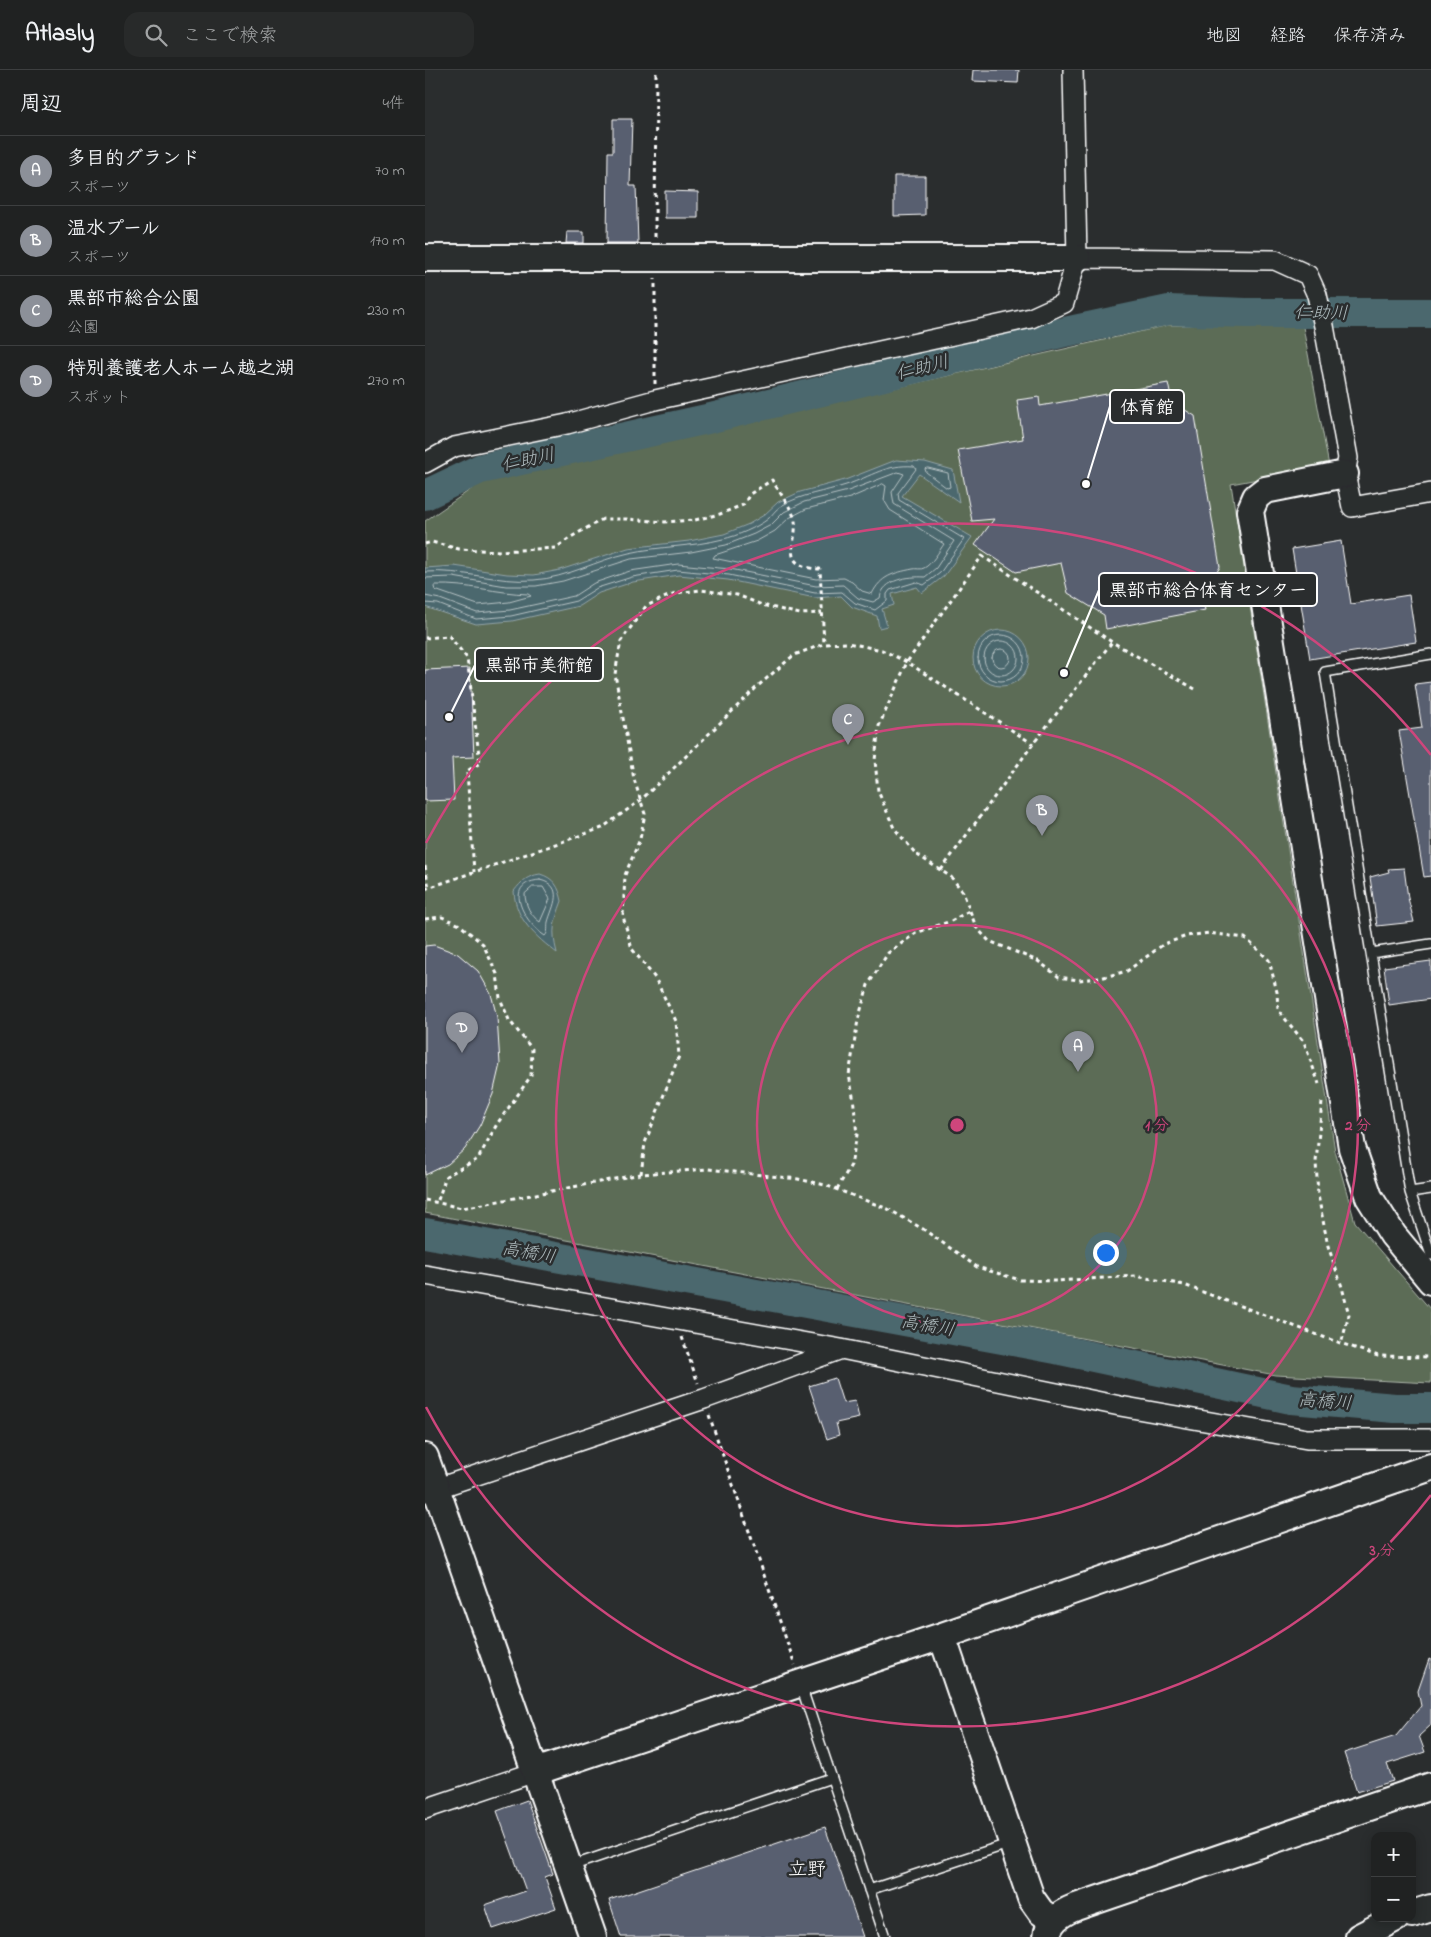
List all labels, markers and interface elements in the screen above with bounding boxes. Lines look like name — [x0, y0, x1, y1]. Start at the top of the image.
search box — [124, 12, 474, 57]
text: Atlasly — [25, 17, 94, 52]
icon: search — [142, 21, 170, 49]
text: ここで検索 — [182, 23, 277, 50]
text: 地図 — [1206, 24, 1242, 50]
text: 経路 — [1270, 24, 1306, 50]
text: 保存済み — [1334, 24, 1406, 50]
text: 周辺 — [20, 90, 62, 120]
text: 4件 — [382, 92, 405, 116]
text: 多目的グランド — [67, 146, 200, 173]
text: A — [31, 159, 41, 183]
text: 70 m — [375, 159, 405, 183]
text: スポーツ — [67, 176, 131, 200]
text: 温水プール — [67, 216, 160, 243]
text: B — [31, 229, 41, 253]
text: 170 m — [370, 229, 405, 253]
text: スポーツ — [67, 246, 131, 270]
text: 黒部市総合公園 — [67, 286, 200, 313]
text: C — [32, 299, 40, 323]
text: 230 m — [367, 299, 405, 323]
water label: 仁助川 — [1294, 301, 1348, 327]
text: 公園 — [67, 316, 99, 340]
water label: 仁助川 — [893, 350, 952, 388]
text: 特別養護老人ホーム越之湖 — [67, 356, 294, 383]
text: D — [30, 369, 42, 393]
text: 270 m — [367, 369, 405, 393]
text: スポット — [67, 386, 131, 410]
callout: 体育館 — [1110, 390, 1184, 423]
text: 体育館 — [1120, 396, 1174, 422]
water label: 仁助川 — [499, 443, 558, 479]
callout: 黒部市総合体育センター — [1099, 573, 1317, 606]
text: 黒部市総合体育センター — [1109, 579, 1307, 605]
callout: 黒部市美術館 — [475, 648, 603, 681]
text: 黒部市美術館 — [485, 654, 593, 680]
pin: C — [832, 704, 864, 745]
pin: B — [1026, 795, 1058, 836]
pin: D — [446, 1012, 478, 1053]
pin: A — [1062, 1031, 1094, 1072]
text: 1 分 — [1145, 1115, 1169, 1137]
text: 2 分 — [1344, 1115, 1371, 1137]
centre of rings — [948, 1116, 966, 1134]
water label: 高橋川 — [500, 1236, 557, 1271]
your location — [1093, 1240, 1119, 1266]
water label: 高橋川 — [899, 1309, 956, 1344]
water label: 高橋川 — [1297, 1388, 1353, 1418]
text: 3 分 — [1369, 1540, 1394, 1562]
map controls — [1371, 1832, 1416, 1922]
button: + — [1371, 1832, 1416, 1877]
district label: 立野 — [788, 1857, 826, 1884]
button: − — [1371, 1877, 1416, 1922]

